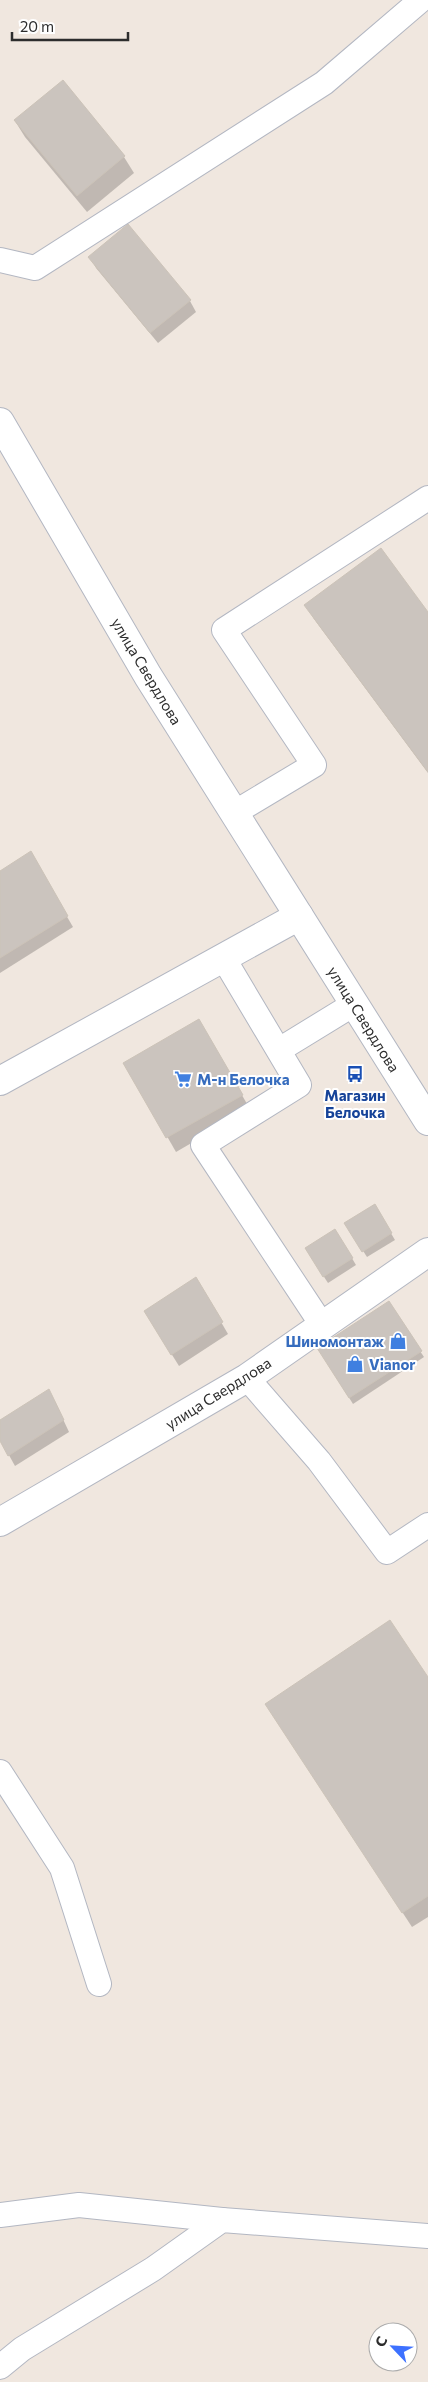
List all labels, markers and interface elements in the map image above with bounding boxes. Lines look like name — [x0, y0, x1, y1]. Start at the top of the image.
scale bar — [12, 10, 129, 42]
text: 20 m — [20, 17, 54, 35]
street label: улица Свердлова — [108, 614, 186, 728]
street label: улица Свердлова — [324, 963, 404, 1075]
bus stop icon: Магазин Белочка — [345, 1064, 365, 1084]
supermarket icon: М-н Белочка — [173, 1069, 193, 1089]
place label: М-н Белочка — [197, 1070, 290, 1088]
place label: Магазин Белочка — [324, 1086, 386, 1121]
shop icon: Шиномонтаж — [388, 1331, 408, 1351]
place label: Шиномонтаж — [285, 1332, 384, 1350]
street label: улица Свердлова — [162, 1353, 274, 1433]
shop icon: Vianor — [345, 1354, 365, 1374]
place label: Vianor — [369, 1355, 416, 1373]
north arrow — [368, 2322, 418, 2372]
text: С — [371, 2333, 390, 2349]

